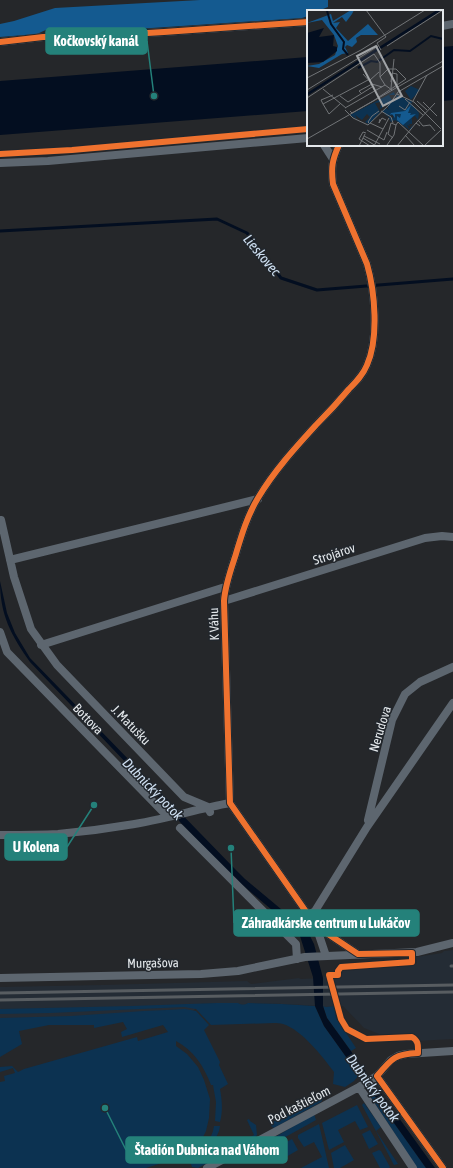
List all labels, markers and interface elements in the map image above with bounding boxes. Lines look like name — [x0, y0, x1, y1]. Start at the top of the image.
inset map — [307, 10, 443, 146]
callout: Kočkovský kanál — [46, 28, 147, 54]
text: Kočkovský kanál — [54, 33, 139, 49]
water label: Lieskovec — [240, 231, 284, 280]
street label: Strojárov — [311, 540, 358, 568]
street label: K Váhu — [206, 607, 222, 641]
street label: Bottova — [70, 701, 106, 737]
street label: J. Matušku — [108, 702, 154, 748]
street label: Nerudova — [366, 704, 394, 754]
water label: Dubnický potok — [119, 755, 187, 824]
callout: U Kolena — [5, 834, 67, 860]
text: U Kolena — [13, 839, 60, 855]
callout: Záhradkárske centrum u Lukáčov — [234, 910, 419, 936]
text: Záhradkárske centrum u Lukáčov — [242, 915, 411, 931]
street label: Murgašova — [127, 955, 179, 971]
water label: Dubnický potok — [343, 1051, 404, 1126]
street label: Pod kaštieľom — [265, 1083, 333, 1127]
callout: Štadión Dubnica nad Váhom — [126, 1137, 287, 1163]
text: Štadión Dubnica nad Váhom — [135, 1142, 279, 1158]

